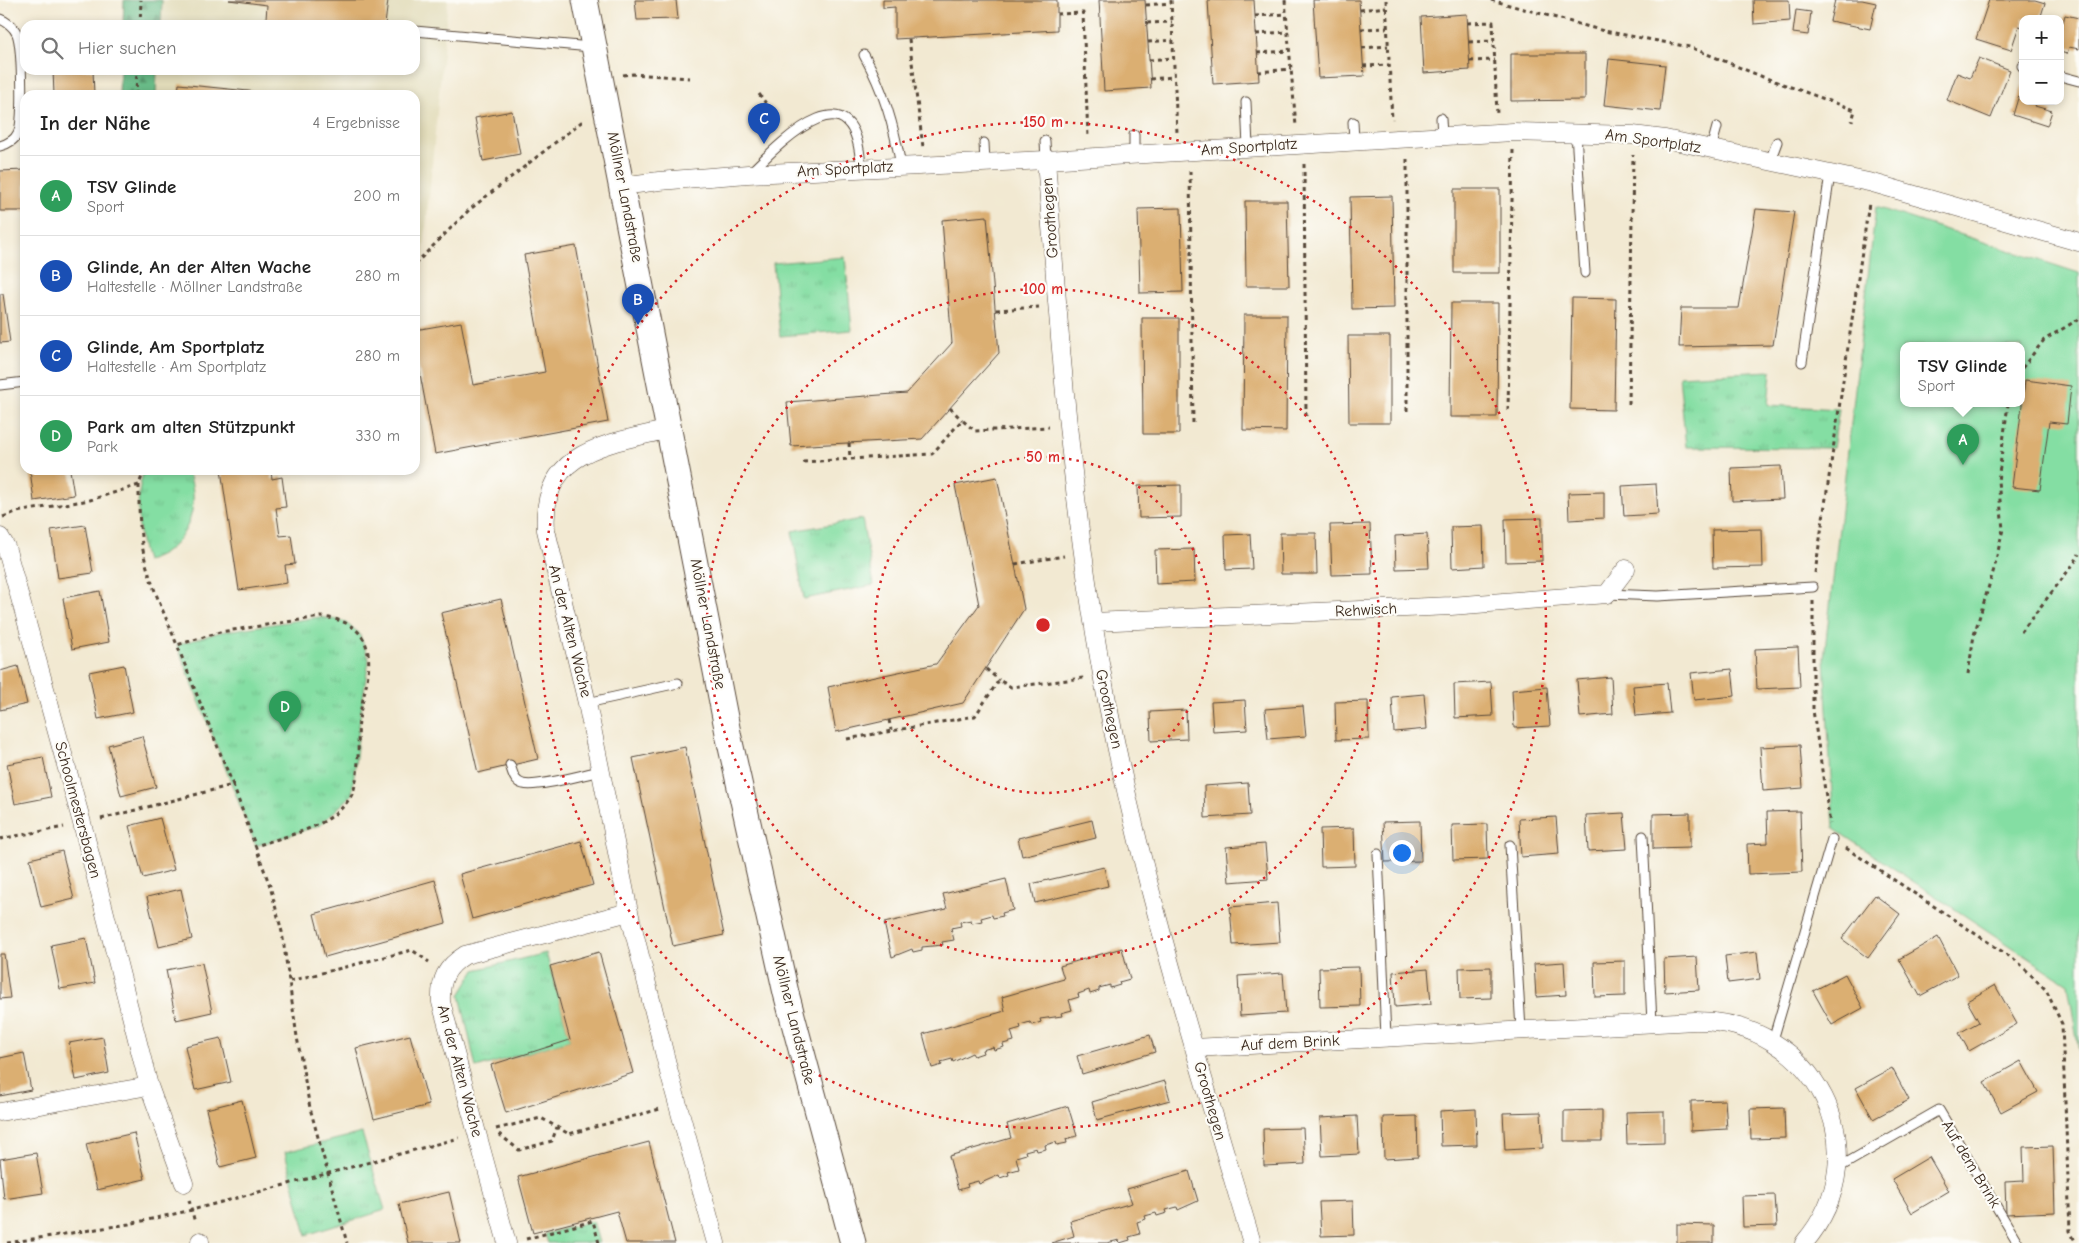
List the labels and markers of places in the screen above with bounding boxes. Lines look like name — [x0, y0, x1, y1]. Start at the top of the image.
pin: C — [748, 103, 780, 144]
pin: B — [622, 284, 654, 325]
pin: A — [1947, 424, 1979, 465]
centre of rings — [1034, 616, 1052, 634]
pin: D — [269, 691, 301, 732]

